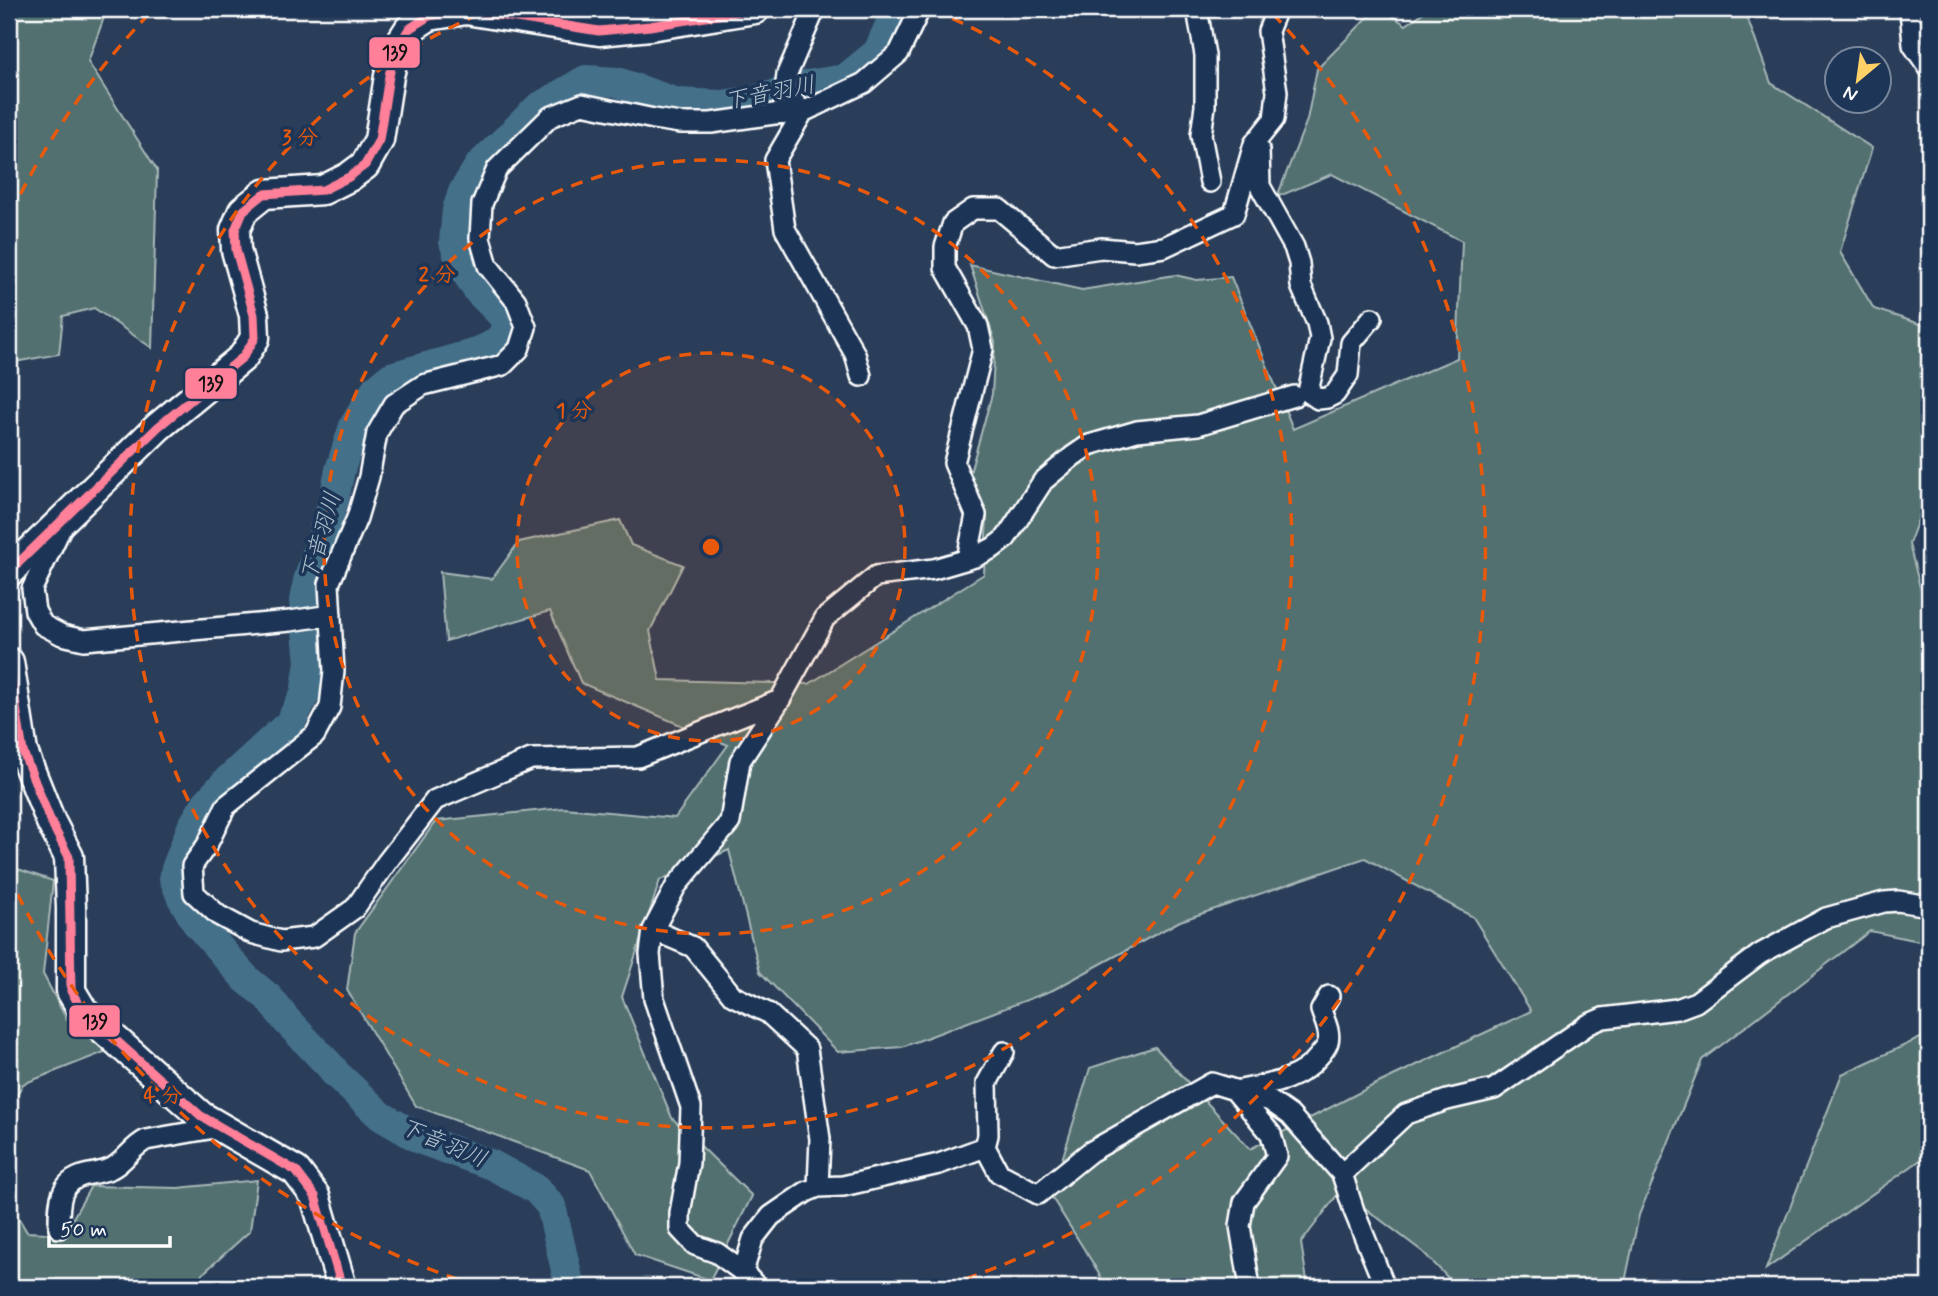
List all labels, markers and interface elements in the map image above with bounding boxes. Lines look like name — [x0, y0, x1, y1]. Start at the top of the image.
line badge: 139 — [368, 36, 421, 69]
text: 139 — [382, 41, 408, 66]
north arrow — [1822, 46, 1892, 116]
water label: 下音羽川 — [722, 70, 818, 118]
text: N — [1839, 80, 1862, 108]
text: 3 分 — [282, 124, 318, 152]
text: 2 分 — [419, 261, 455, 289]
line badge: 139 — [184, 367, 238, 400]
text: 139 — [198, 372, 224, 397]
text: 1 分 — [556, 397, 592, 425]
water label: 下音羽川 — [295, 489, 349, 585]
centre of rings — [699, 535, 723, 559]
line badge: 139 — [68, 1004, 121, 1038]
text: 139 — [82, 1010, 108, 1035]
text: 4 分 — [144, 1082, 182, 1110]
water label: 下音羽川 — [395, 1112, 491, 1176]
scale bar — [49, 1205, 170, 1249]
text: 50 m — [60, 1216, 107, 1244]

